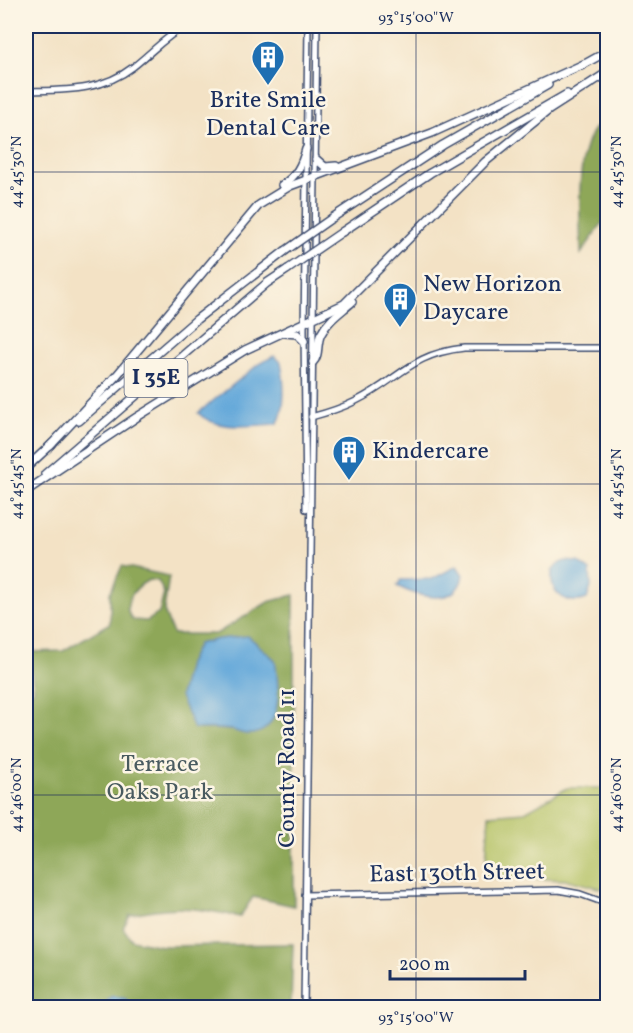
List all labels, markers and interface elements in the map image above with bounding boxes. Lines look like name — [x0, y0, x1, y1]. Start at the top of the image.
text: 93°15'00"W — [378, 8, 454, 29]
building icon: Brite Smile Dental Care — [250, 39, 286, 86]
place label: Brite Smile Dental Care — [206, 84, 330, 146]
text: 44°45'30"N — [7, 136, 28, 208]
text: 44°45'30"N — [607, 136, 628, 208]
place label: New Horizon Daycare — [423, 268, 562, 330]
building icon: New Horizon Daycare — [382, 281, 418, 328]
road number: I 35E — [124, 359, 188, 397]
building icon: Kindercare — [331, 434, 367, 481]
place label: Kindercare — [372, 435, 489, 469]
text: 44°45'45"N — [7, 448, 28, 520]
text: 44°45'45"N — [607, 448, 628, 520]
street label: County Road 11 — [271, 688, 305, 848]
park label: Terrace Oaks Park — [107, 748, 213, 810]
text: 44°46'00"N — [7, 757, 28, 833]
text: 44°46'00"N — [607, 757, 628, 833]
street label: East 130th Street — [369, 855, 545, 893]
scale bar — [390, 943, 525, 981]
text: 200 m — [399, 953, 450, 978]
text: 93°15'00"W — [378, 1008, 454, 1029]

